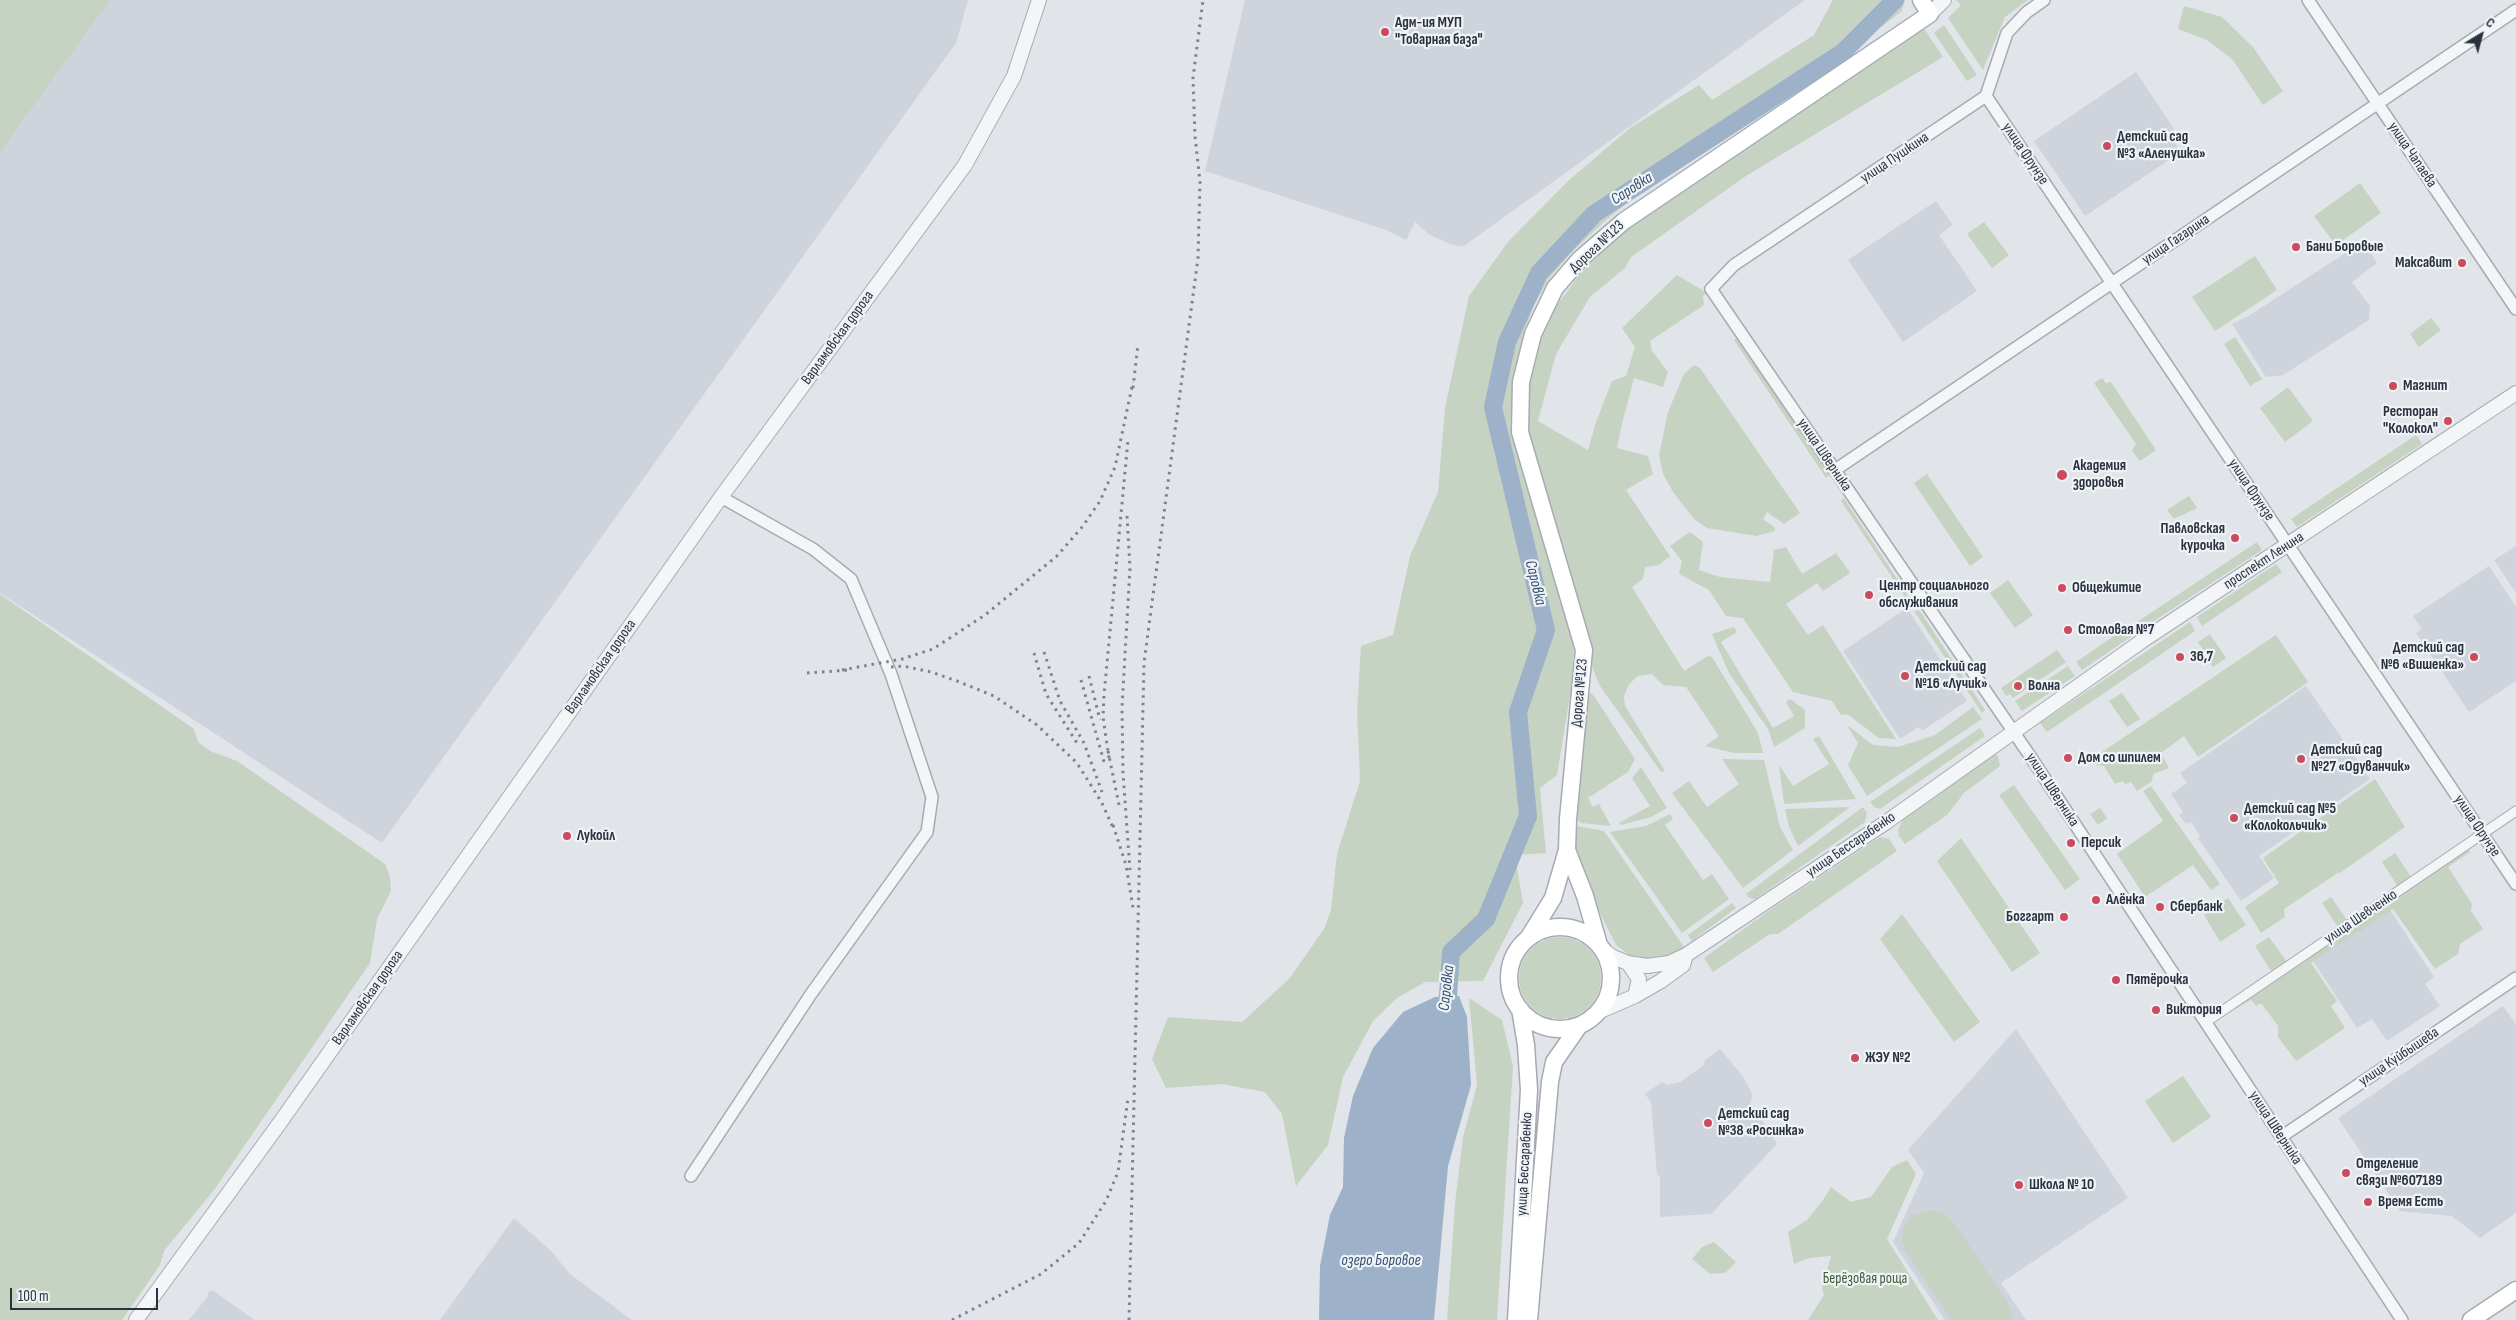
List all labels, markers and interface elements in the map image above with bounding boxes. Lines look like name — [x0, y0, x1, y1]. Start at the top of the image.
north arrow — [2456, 10, 2506, 60]
place label: Адм-ия МУП "Товарная база" — [1395, 14, 1483, 49]
text: С — [2482, 14, 2498, 32]
marker: Адм-ия МУП "Товарная база" — [1379, 26, 1391, 38]
street label: улица Чапаева — [2384, 119, 2440, 191]
street label: улица Фрунзе — [1998, 120, 2052, 188]
place label: Детский сад №3 «Аленушка» — [2117, 128, 2206, 163]
street label: улица Пушкина — [1857, 129, 1933, 187]
marker: Детский сад №3 «Аленушка» — [2101, 140, 2113, 152]
water label: Саровка — [1608, 169, 1656, 209]
street label: улица Гагарина — [2139, 211, 2213, 269]
street label: Дорога №123 — [1566, 217, 1628, 277]
place label: Бани Боровые — [2306, 238, 2383, 256]
marker: Бани Боровые — [2290, 241, 2302, 253]
place label: Максавит — [2395, 254, 2452, 272]
marker: Максавит — [2456, 257, 2468, 269]
street label: Варламовская дорога — [798, 288, 878, 388]
place label: Магнит — [2403, 377, 2448, 395]
marker: Магнит — [2387, 380, 2399, 392]
place label: Ресторан "Колокол" — [2383, 403, 2438, 438]
street label: улица Шверника — [1793, 415, 1855, 495]
marker: Ресторан "Колокол" — [2442, 415, 2454, 427]
street label: улица Фрунзе — [2224, 456, 2278, 524]
place label: Академия здоровья — [2073, 457, 2126, 492]
marker: Академия здоровья — [2055, 468, 2069, 482]
place label: Павловская курочка — [2161, 520, 2225, 555]
street label: проспект Ленина — [2221, 528, 2307, 594]
marker: Павловская курочка — [2229, 532, 2241, 544]
water label: Саровка — [1520, 559, 1550, 607]
place label: Центр социального обслуживания — [1879, 577, 1989, 612]
place label: Общежитие — [2072, 579, 2141, 597]
marker: Общежитие — [2056, 582, 2068, 594]
marker: Центр социального обслуживания — [1863, 589, 1875, 601]
street label: Варламовская дорога — [562, 616, 640, 718]
place label: Столовая №7 — [2078, 621, 2154, 639]
marker: Столовая №7 — [2062, 624, 2074, 636]
place label: Детский сад №6 «Вишенка» — [2381, 639, 2464, 674]
place label: 36,7 — [2190, 648, 2213, 666]
marker: 36,7 — [2174, 651, 2186, 663]
marker: Детский сад №6 «Вишенка» — [2468, 651, 2480, 663]
street label: Дорога №123 — [1568, 658, 1592, 728]
place label: Детский сад №16 «Лучик» — [1915, 658, 1987, 693]
marker: Детский сад №16 «Лучик» — [1899, 670, 1911, 682]
place label: Волна — [2028, 677, 2060, 695]
marker: Волна — [2012, 680, 2024, 692]
place label: Детский сад №27 «Одуванчик» — [2311, 741, 2410, 776]
place label: Дом со шпилем — [2078, 749, 2161, 767]
street label: улица Шверника — [2021, 750, 2083, 830]
marker: Дом со шпилем — [2062, 752, 2074, 764]
marker: Детский сад №27 «Одуванчик» — [2295, 753, 2307, 765]
street label: улица Фрунзе — [2450, 792, 2504, 860]
place label: Детский сад №5 «Колокольчик» — [2244, 800, 2336, 835]
street label: улица Бессарабенко — [1803, 808, 1899, 882]
marker: Детский сад №5 «Колокольчик» — [2228, 812, 2240, 824]
place label: Лукойл — [577, 827, 615, 845]
marker: Лукойл — [561, 830, 573, 842]
place label: Персик — [2081, 834, 2121, 852]
marker: Персик — [2065, 837, 2077, 849]
street label: улица Шевченко — [2321, 886, 2401, 948]
place label: Алёнка — [2106, 891, 2145, 909]
marker: Алёнка — [2090, 894, 2102, 906]
place label: Сбербанк — [2170, 898, 2223, 916]
marker: Сбербанк — [2154, 901, 2166, 913]
place label: Боггарт — [2006, 908, 2054, 926]
marker: Боггарт — [2058, 911, 2070, 923]
street label: Варламовская дорога — [329, 947, 407, 1049]
water label: Саровка — [1435, 964, 1459, 1012]
place label: Пятёрочка — [2126, 971, 2188, 989]
marker: Пятёрочка — [2110, 974, 2122, 986]
place label: Виктория — [2166, 1001, 2222, 1019]
marker: Виктория — [2150, 1004, 2162, 1016]
street label: улица Куйбышева — [2356, 1024, 2442, 1090]
place label: ЖЭУ №2 — [1865, 1049, 1911, 1067]
marker: ЖЭУ №2 — [1849, 1052, 1861, 1064]
street label: улица Шверника — [2244, 1088, 2306, 1168]
place label: Детский сад №38 «Росинка» — [1718, 1105, 1804, 1140]
street label: улица Бессарабенко — [1513, 1112, 1537, 1216]
marker: Детский сад №38 «Росинка» — [1702, 1117, 1714, 1129]
place label: Отделение связи №607189 — [2356, 1155, 2442, 1190]
marker: Отделение связи №607189 — [2340, 1167, 2352, 1179]
place label: Школа № 10 — [2029, 1176, 2094, 1194]
marker: Школа № 10 — [2013, 1179, 2025, 1191]
place label: Время Есть — [2378, 1193, 2443, 1211]
marker: Время Есть — [2362, 1196, 2374, 1208]
water label: озеро Боровое — [1341, 1251, 1421, 1271]
park label: Берёзовая роща — [1823, 1270, 1907, 1288]
scale bar — [12, 1278, 160, 1310]
text: 100 m — [18, 1287, 49, 1306]

